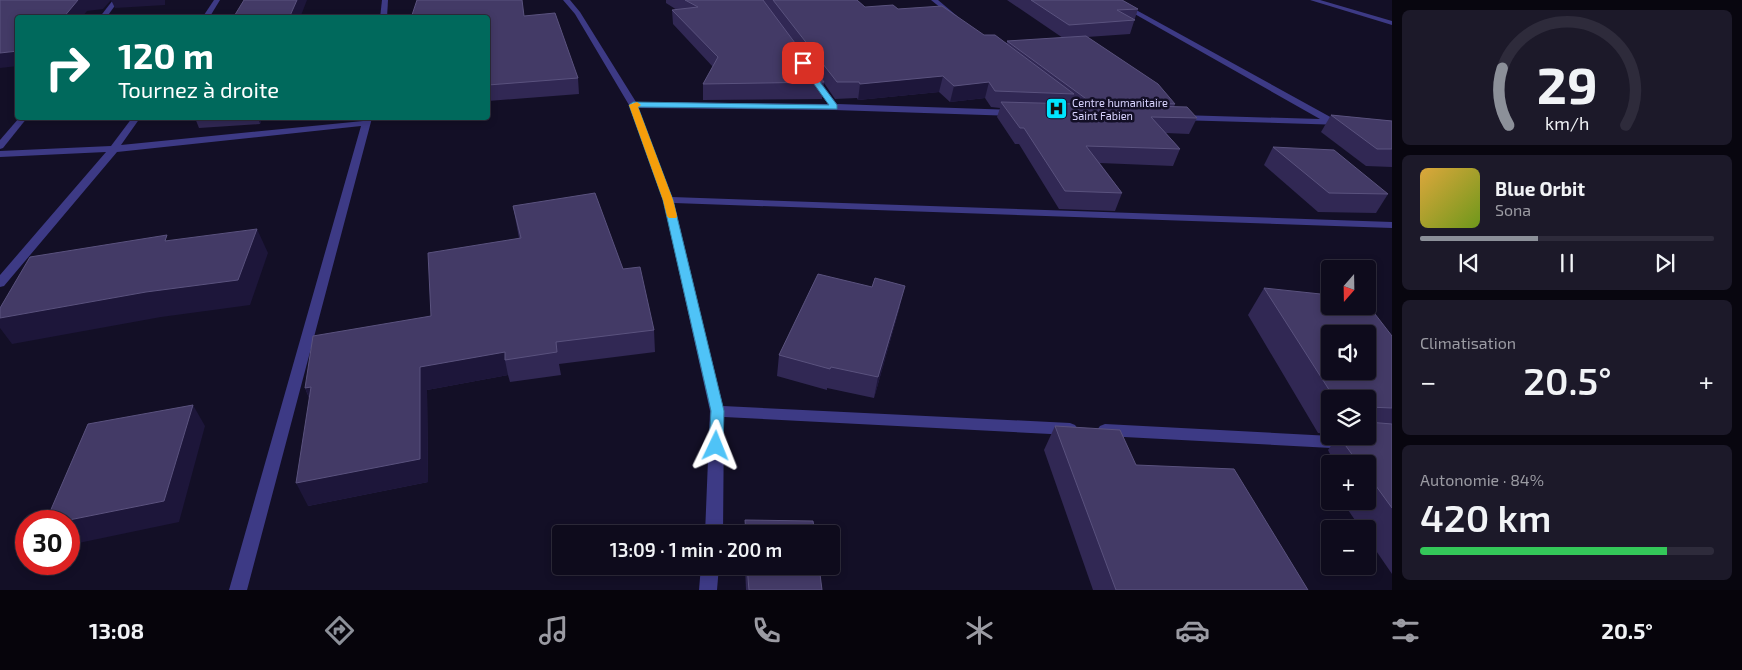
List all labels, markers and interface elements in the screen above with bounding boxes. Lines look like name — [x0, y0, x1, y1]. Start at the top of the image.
text: 120 m — [118, 34, 214, 76]
icon: right — [35, 35, 100, 100]
pin — [782, 42, 824, 84]
icon: arrive — [789, 49, 817, 77]
text: 29 — [1537, 52, 1597, 114]
text: Tournez à droite — [118, 76, 279, 102]
hospital icon: Centre humanitaire Saint Fabien — [1044, 96, 1068, 120]
place label: Centre humanitaire Saint Fabien — [1072, 96, 1168, 122]
text: km/h — [1545, 112, 1589, 134]
text: Blue Orbit — [1495, 177, 1585, 200]
text: Sona — [1495, 200, 1531, 219]
icon: previous — [1455, 249, 1483, 277]
icon: pause — [1553, 249, 1581, 277]
icon: next — [1651, 249, 1679, 277]
north arrow — [1321, 260, 1376, 315]
map controls — [1321, 260, 1376, 575]
button: sound — [1321, 325, 1376, 380]
text: Climatisation — [1420, 333, 1516, 352]
text: 20.5° — [1523, 357, 1612, 403]
text: − — [1420, 364, 1436, 398]
text: + — [1699, 364, 1714, 398]
button: layers — [1321, 390, 1376, 445]
position arrow — [689, 419, 741, 471]
button: + — [1321, 455, 1376, 510]
text: Autonomie · 84% — [1420, 470, 1544, 489]
text: 420 km — [1420, 494, 1551, 540]
speed limit sign: 30 — [15, 510, 80, 575]
button: − — [1321, 520, 1376, 575]
text: 13:09 · 1 min · 200 m — [610, 538, 782, 561]
icon: directions — [322, 613, 357, 648]
icon: music — [536, 613, 571, 648]
icon: phone — [749, 613, 784, 648]
icon: climate — [962, 613, 997, 648]
icon: car — [1175, 613, 1210, 648]
icon: filters — [1388, 613, 1423, 648]
text: 13:08 — [89, 617, 144, 643]
text: 20.5° — [1601, 617, 1653, 643]

